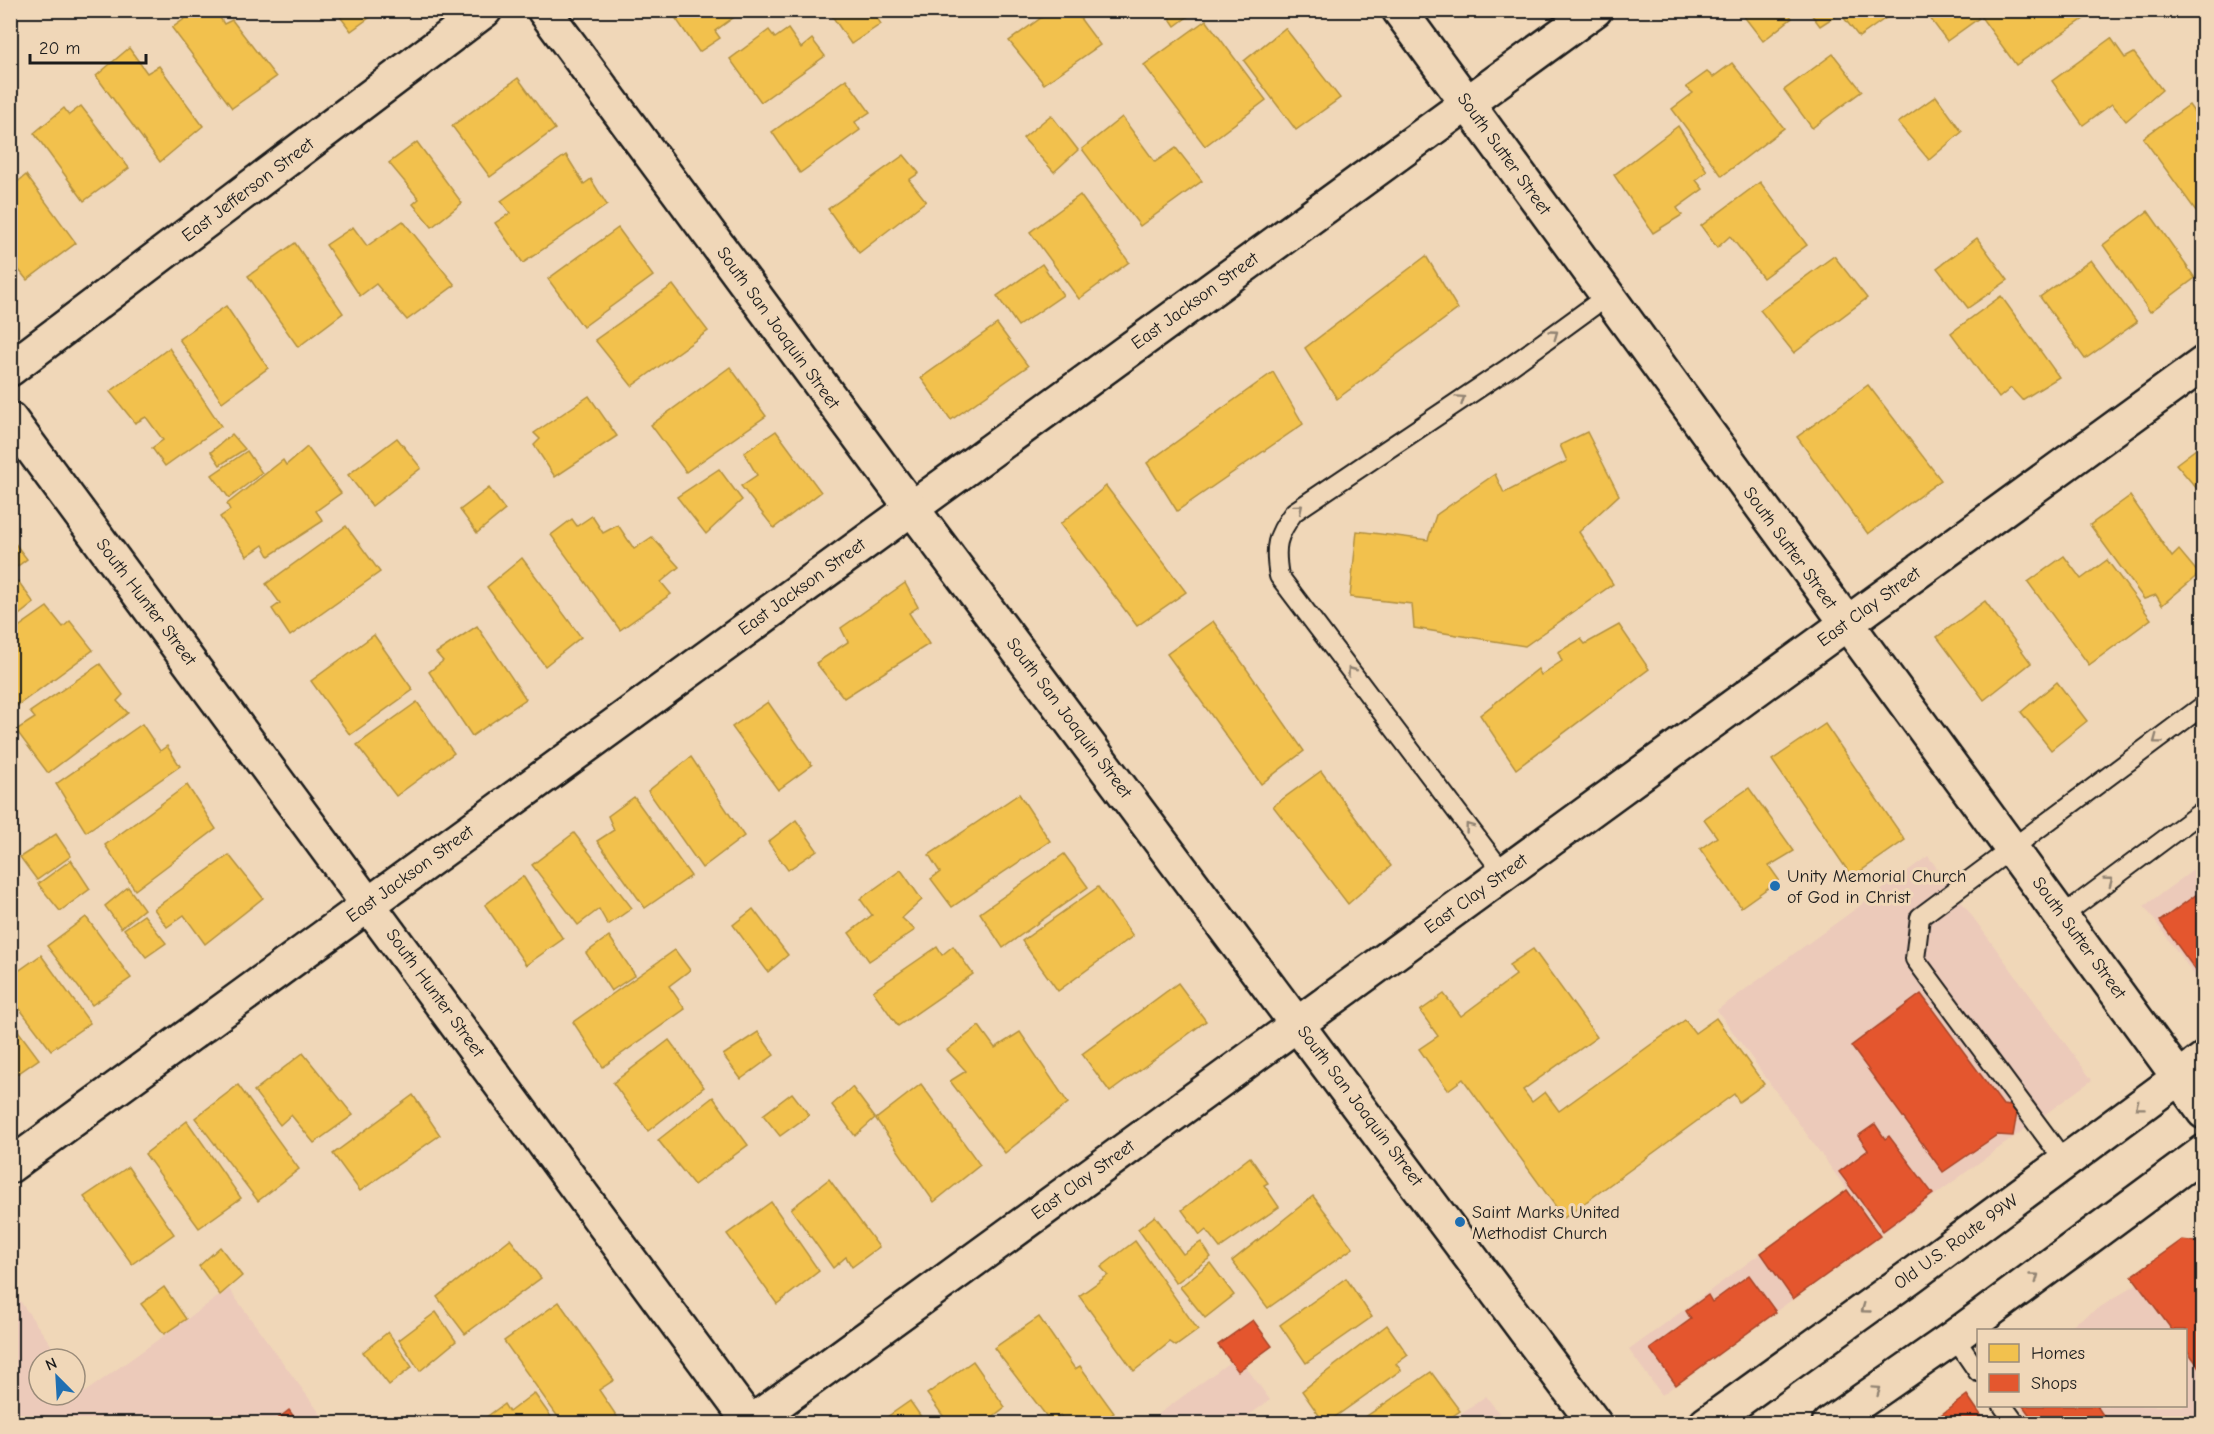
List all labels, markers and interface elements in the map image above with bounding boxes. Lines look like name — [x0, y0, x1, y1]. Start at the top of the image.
scale bar — [30, 27, 146, 65]
text: 20 m — [39, 38, 80, 59]
street label: South Sutter Street — [1453, 89, 1556, 220]
street label: East Jefferson Street — [178, 133, 319, 247]
street label: South San Joaquin Street — [712, 243, 844, 414]
street label: East Jackson Street — [1127, 247, 1263, 354]
one-way arrow — [1548, 330, 1559, 341]
one-way arrow — [1454, 395, 1465, 406]
street label: South Sutter Street — [1739, 483, 1842, 614]
one-way arrow — [1292, 505, 1303, 516]
street label: East Jackson Street — [734, 533, 870, 640]
street label: South Hunter Street — [91, 534, 201, 670]
street label: East Clay Street — [1813, 562, 1925, 651]
street label: South San Joaquin Street — [1002, 634, 1137, 803]
one-way arrow — [1348, 666, 1359, 677]
one-way arrow — [2152, 733, 2163, 744]
street label: East Jackson Street — [342, 820, 478, 927]
one-way arrow — [1465, 822, 1476, 833]
street label: East Clay Street — [1420, 849, 1532, 938]
place label: Unity Memorial Church of God in Christ — [1787, 866, 1967, 908]
street label: South Sutter Street — [2028, 873, 2131, 1004]
one-way arrow — [2102, 877, 2113, 888]
marker: Unity Memorial Church of God in Christ — [1768, 879, 1782, 893]
street label: South Hunter Street — [381, 925, 489, 1062]
street label: South San Joaquin Street — [1293, 1022, 1428, 1191]
one-way arrow — [2135, 1099, 2146, 1110]
street label: East Clay Street — [1027, 1135, 1139, 1224]
street label: Old U.S. Route 99W — [1890, 1190, 2023, 1294]
place label: Saint Marks United Methodist Church — [1472, 1202, 1620, 1244]
marker: Saint Marks United Methodist Church — [1453, 1215, 1467, 1229]
one-way arrow — [2029, 1273, 2040, 1284]
one-way arrow — [1860, 1302, 1871, 1313]
legend — [1977, 1329, 2187, 1407]
text: Homes — [2031, 1343, 2085, 1364]
north arrow — [27, 1347, 87, 1407]
text: N — [43, 1354, 60, 1375]
text: Shops — [2031, 1373, 2077, 1394]
one-way arrow — [1870, 1386, 1881, 1397]

